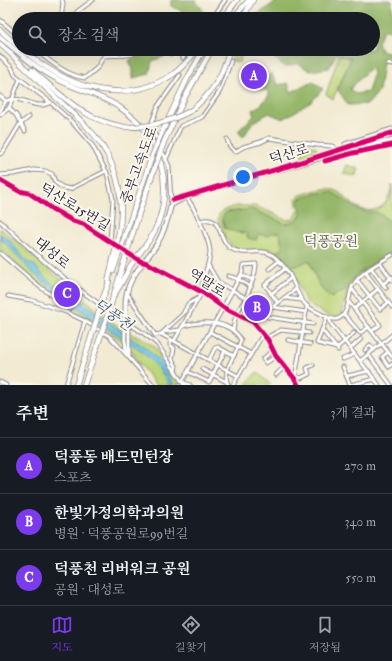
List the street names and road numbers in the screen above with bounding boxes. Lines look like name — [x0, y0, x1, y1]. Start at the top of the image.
street label: 중부고속도로 — [117, 124, 161, 206]
street label: 덕산로 — [267, 140, 311, 168]
street label: 덕산로15번길 — [37, 179, 113, 235]
street label: 대성로 — [31, 233, 73, 273]
street label: 역말로 — [185, 265, 229, 301]

